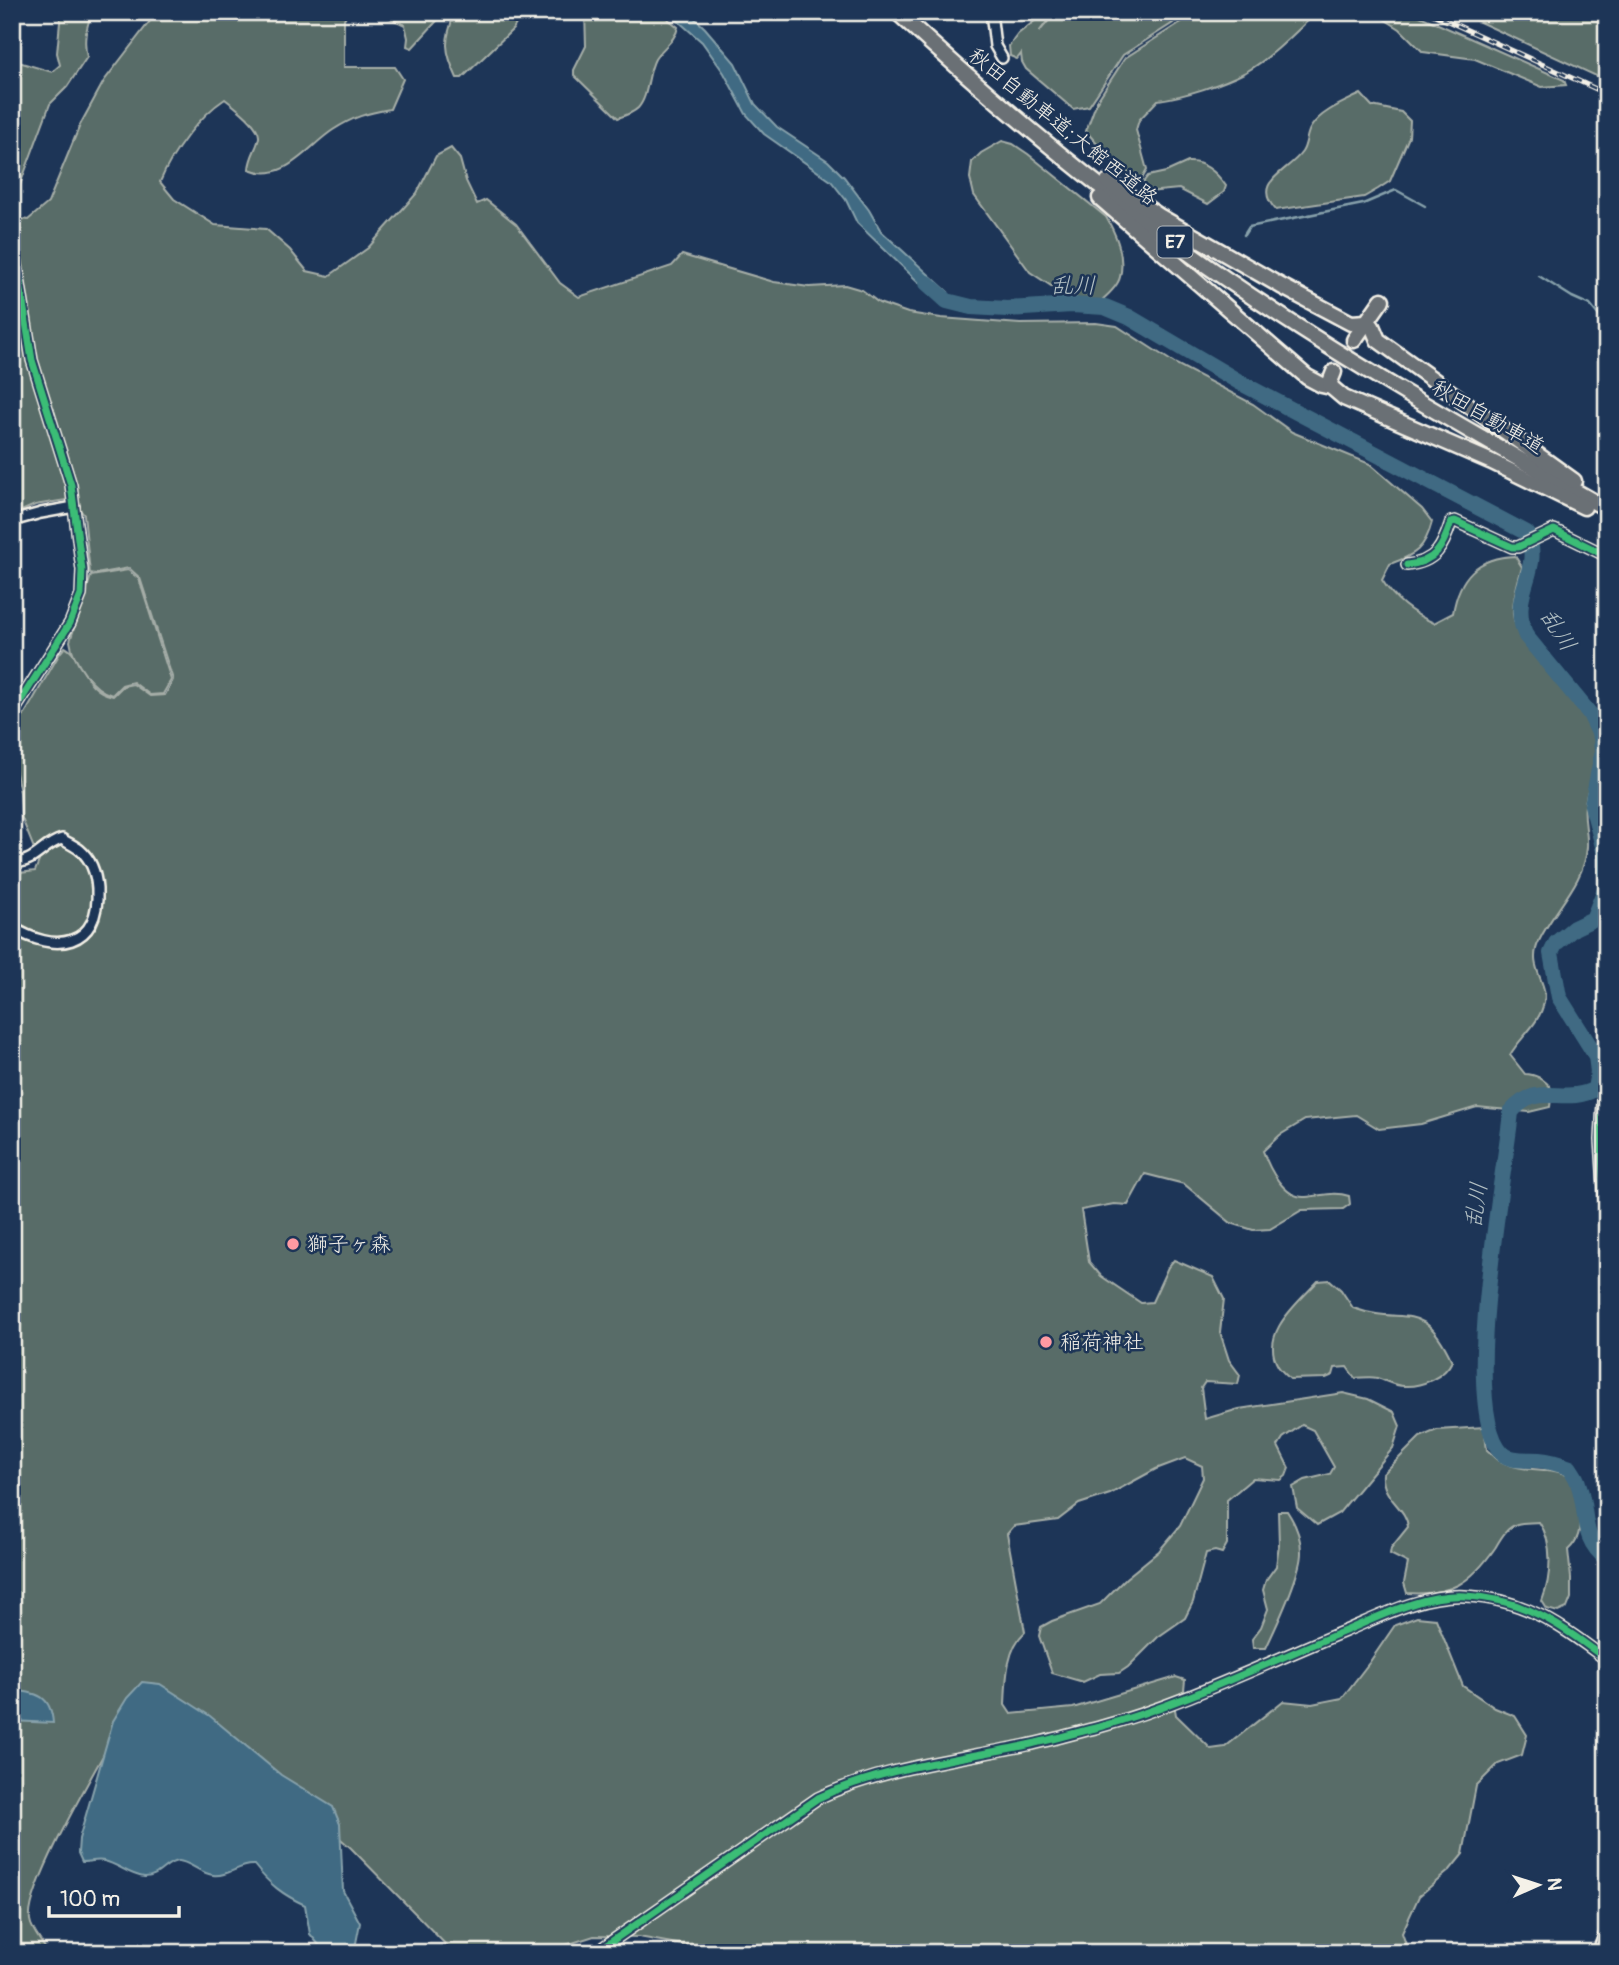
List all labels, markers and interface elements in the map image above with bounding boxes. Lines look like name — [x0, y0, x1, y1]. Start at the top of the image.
street label: 秋田自動車道;大館西道路 — [962, 42, 1164, 212]
road number: E7 — [1158, 226, 1192, 258]
water label: 乱川 — [1050, 271, 1096, 300]
street label: 秋田自動車道 — [1427, 374, 1549, 460]
water label: 乱川 — [1533, 603, 1583, 657]
water label: 乱川 — [1458, 1180, 1494, 1230]
place label: 獅子ヶ森 — [307, 1231, 391, 1258]
marker: 獅子ヶ森 — [285, 1236, 301, 1252]
place label: 稲荷神社 — [1060, 1329, 1144, 1356]
marker: 稲荷神社 — [1038, 1334, 1054, 1350]
north arrow — [1504, 1850, 1574, 1920]
scale bar — [49, 1874, 178, 1918]
text: N — [1542, 1877, 1566, 1891]
text: 100 m — [60, 1886, 120, 1913]

